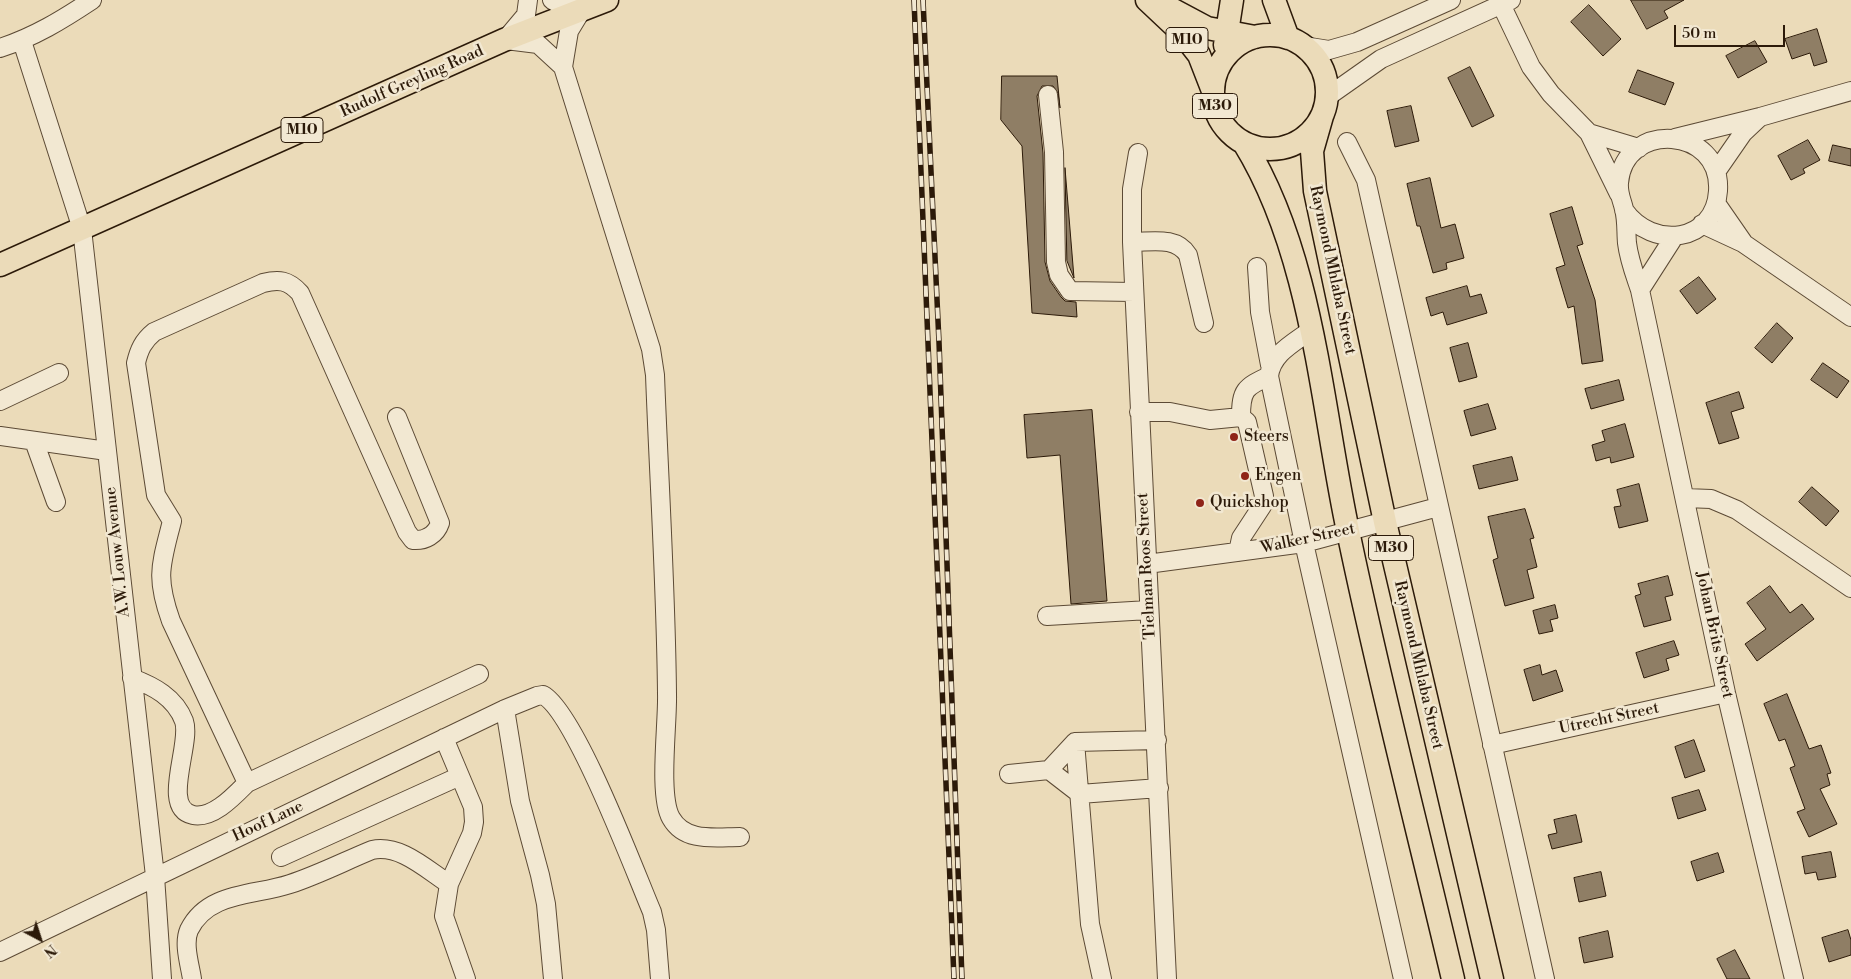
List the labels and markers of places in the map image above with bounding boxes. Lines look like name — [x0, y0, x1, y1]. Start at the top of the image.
place label: Steers — [1244, 427, 1289, 447]
marker: Steers — [1228, 431, 1240, 443]
place label: Engen — [1255, 466, 1301, 486]
marker: Engen — [1239, 470, 1251, 482]
place label: Quickshop — [1210, 493, 1289, 513]
marker: Quickshop — [1194, 497, 1206, 509]

